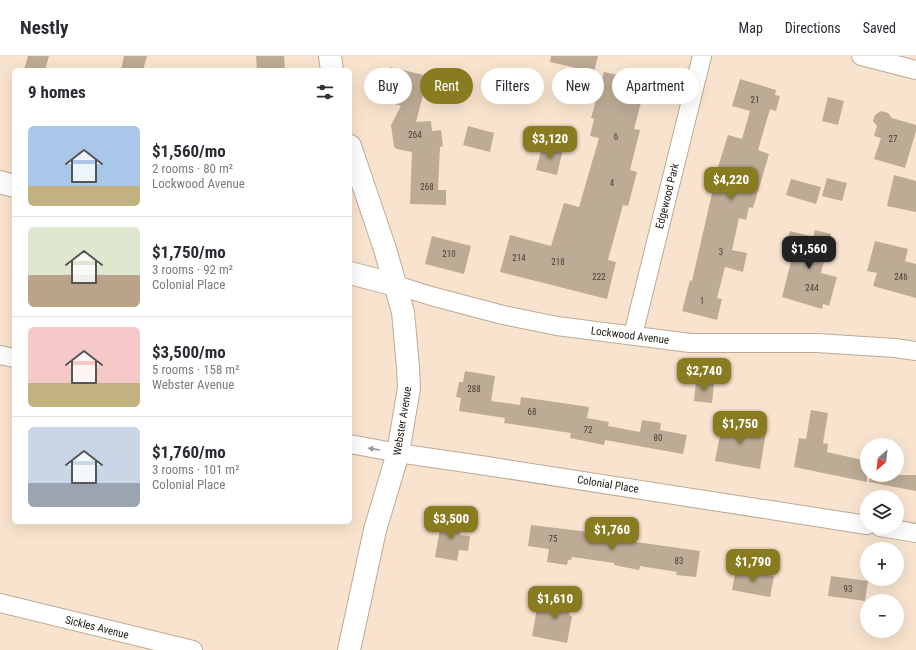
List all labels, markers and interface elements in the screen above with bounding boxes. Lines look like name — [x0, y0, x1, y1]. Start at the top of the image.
text: Nestly — [20, 16, 68, 39]
text: Map — [739, 20, 763, 36]
text: Directions — [785, 20, 841, 36]
text: Saved — [863, 20, 896, 36]
chip: Buy — [364, 68, 412, 104]
chip: Rent — [420, 68, 473, 104]
chip: Filters — [481, 68, 544, 104]
chip: New — [552, 68, 604, 104]
chip: Apartment — [612, 68, 699, 104]
icon: filters — [314, 81, 336, 103]
text: 9 homes — [28, 82, 86, 102]
house number: 21 — [751, 95, 759, 105]
pin: $3,120 — [517, 126, 583, 160]
house number: 264 — [408, 130, 422, 140]
text: $3,120 — [532, 131, 568, 146]
house number: 6 — [614, 132, 618, 142]
house number: 27 — [889, 134, 898, 144]
text: $1,560/mo — [152, 141, 226, 161]
icon: home — [60, 142, 108, 190]
text: 2 rooms · 80 m² — [152, 161, 233, 176]
street label: Edgewood Park — [653, 162, 682, 230]
pin: $4,220 — [698, 167, 764, 201]
text: $4,220 — [713, 172, 749, 187]
text: Lockwood Avenue — [152, 176, 245, 191]
house number: 4 — [610, 178, 615, 188]
house number: 268 — [420, 182, 434, 192]
pin: $1,560 — [776, 236, 842, 270]
text: $1,560 — [791, 241, 827, 256]
text: $1,750/mo — [152, 242, 226, 262]
icon: home — [60, 243, 108, 291]
house number: 3 — [719, 247, 723, 257]
house number: 210 — [442, 249, 456, 259]
house number: 214 — [512, 253, 526, 263]
house number: 218 — [551, 257, 565, 267]
text: 3 rooms · 92 m² — [152, 262, 233, 277]
house number: 222 — [592, 272, 606, 282]
house number: 246 — [894, 272, 908, 282]
text: Colonial Place — [152, 277, 225, 292]
house number: 244 — [805, 283, 819, 293]
house number: 1 — [700, 296, 704, 306]
street label: Lockwood Avenue — [590, 324, 670, 347]
text: $3,500/mo — [152, 342, 226, 362]
icon: home — [60, 343, 108, 391]
pin: $2,740 — [671, 358, 737, 392]
text: 5 rooms · 158 m² — [152, 362, 239, 377]
text: $2,740 — [686, 363, 722, 378]
text: Webster Avenue — [152, 377, 234, 392]
house number: 288 — [467, 384, 481, 394]
street label: Webster Avenue — [391, 386, 414, 457]
house number: 68 — [528, 407, 536, 417]
pin: $1,750 — [707, 411, 773, 445]
text: $1,750 — [722, 416, 758, 431]
house number: 72 — [584, 425, 593, 435]
house number: 80 — [654, 433, 662, 443]
north arrow — [860, 438, 904, 482]
map controls — [860, 438, 904, 638]
text: $1,760/mo — [152, 442, 226, 462]
icon: home — [60, 443, 108, 491]
one-way arrow — [368, 446, 380, 452]
text: 3 rooms · 101 m² — [152, 462, 239, 477]
street label: Colonial Place — [576, 473, 640, 496]
text: Colonial Place — [152, 477, 225, 492]
button: layers — [860, 490, 904, 534]
pin: $3,500 — [418, 506, 484, 540]
text: $3,500 — [433, 511, 469, 526]
pin: $1,760 — [579, 517, 645, 551]
text: $1,760 — [594, 522, 630, 537]
house number: 75 — [549, 534, 558, 544]
button: + — [860, 542, 904, 586]
pin: $1,790 — [720, 549, 786, 583]
text: $1,790 — [735, 554, 771, 569]
house number: 83 — [675, 556, 683, 566]
house number: 93 — [844, 584, 852, 594]
pin: $1,610 — [522, 586, 588, 620]
text: $1,610 — [537, 591, 573, 606]
button: − — [860, 594, 904, 638]
street label: Sickles Avenue — [64, 613, 130, 642]

